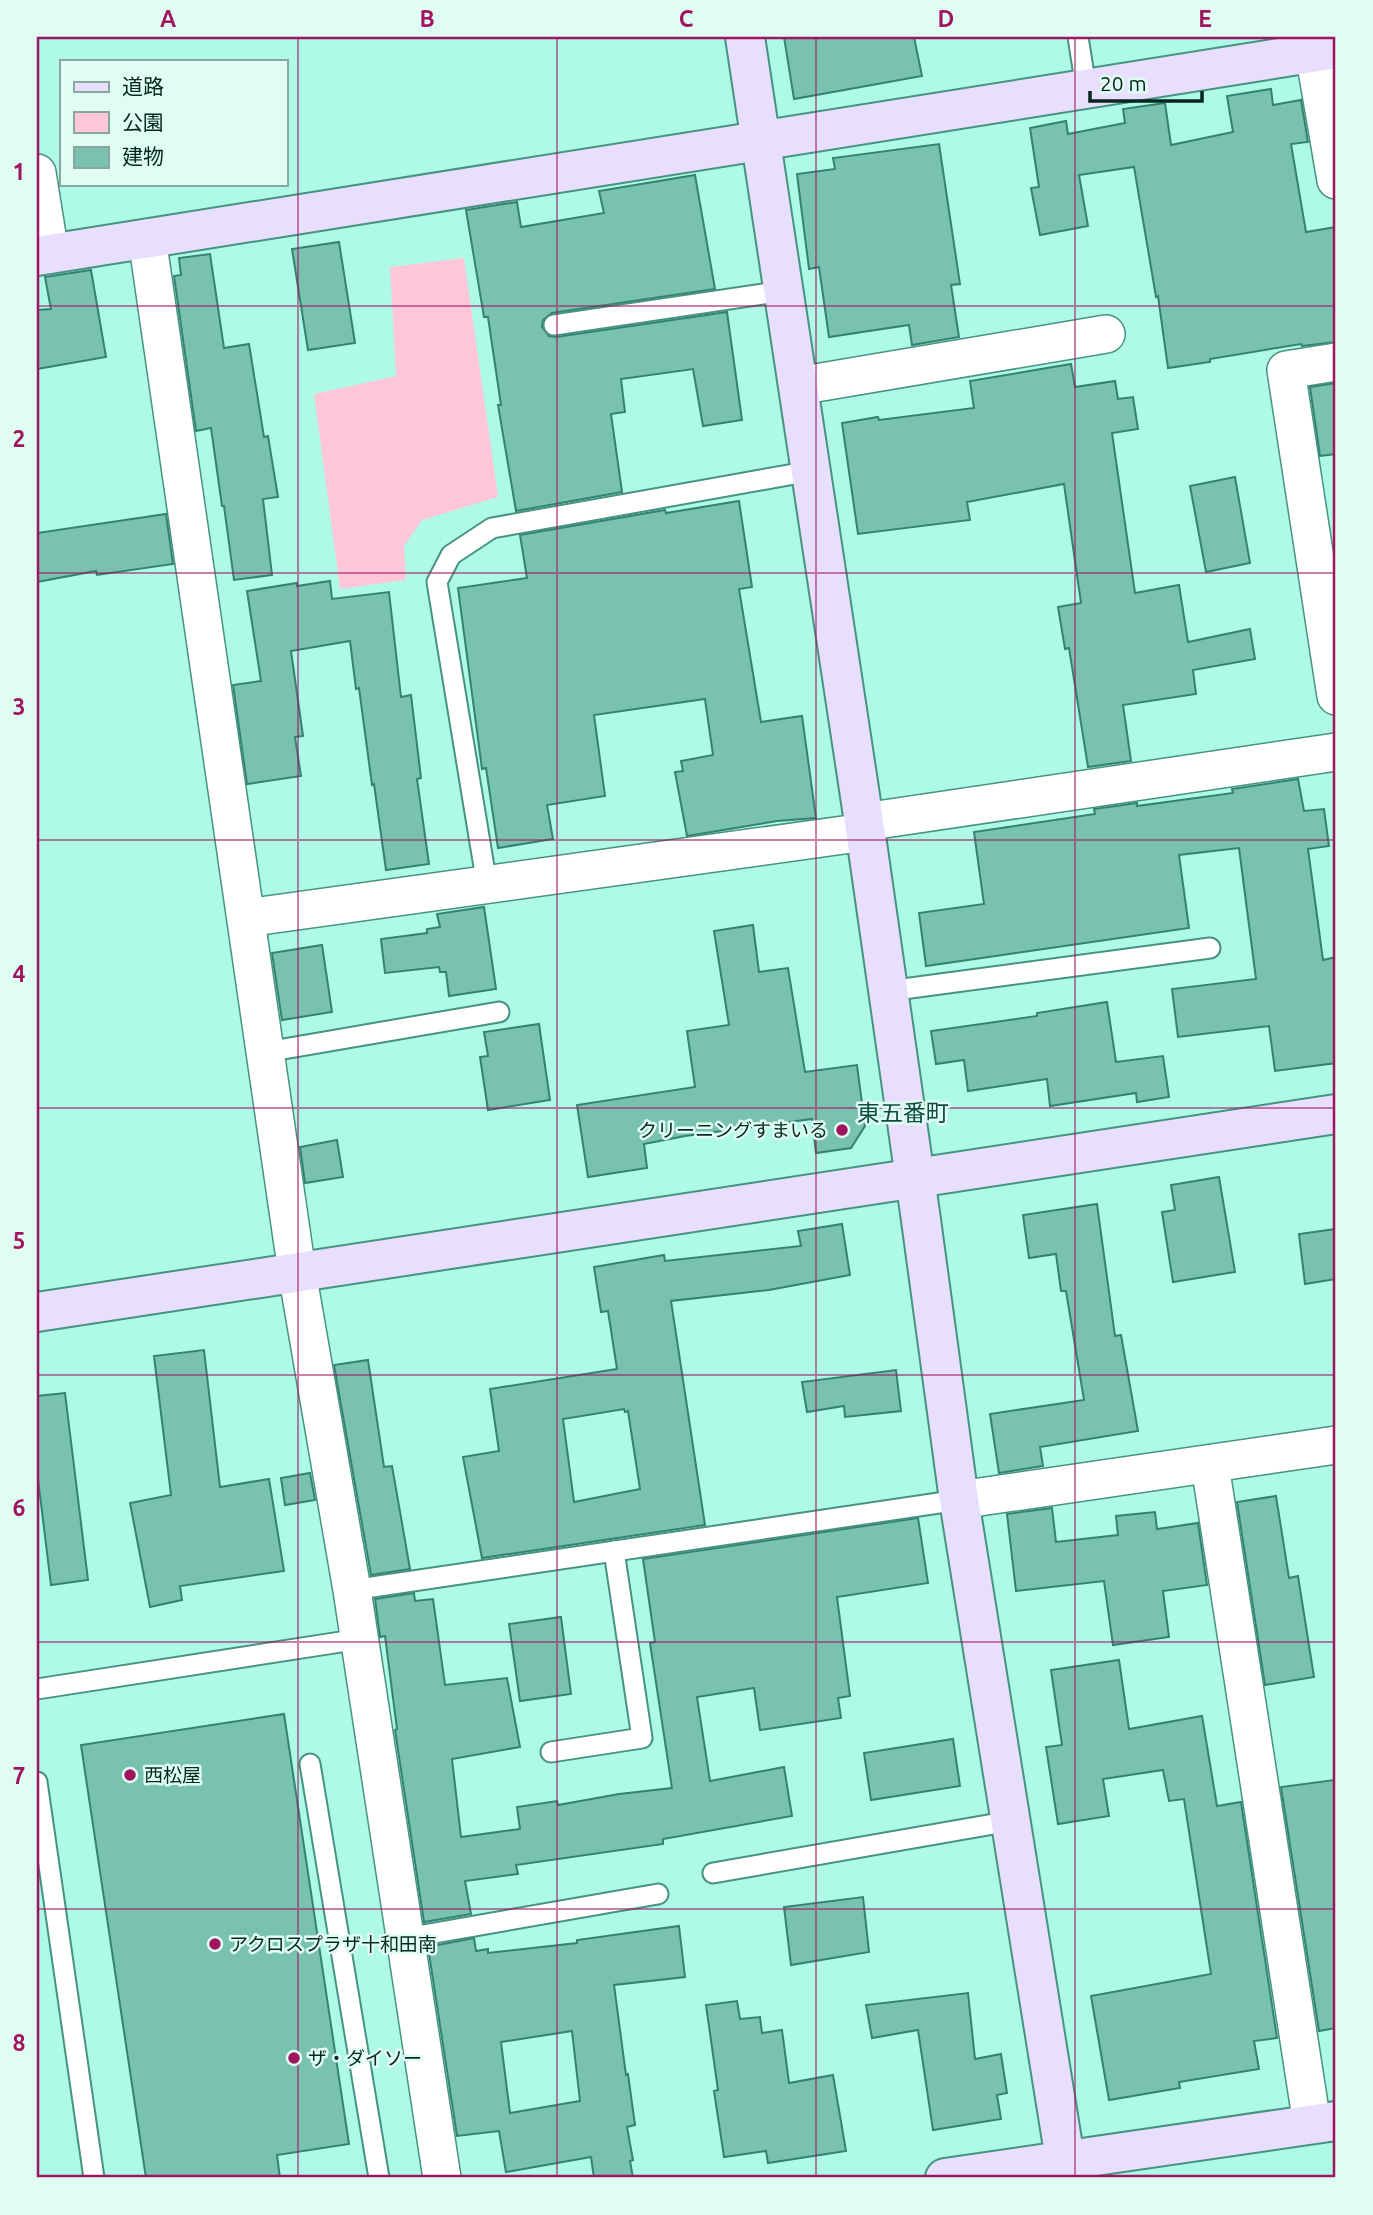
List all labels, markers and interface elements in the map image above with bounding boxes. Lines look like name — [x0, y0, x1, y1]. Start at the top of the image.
text: A — [160, 6, 176, 31]
text: B — [419, 6, 435, 31]
text: C — [679, 6, 694, 31]
text: D — [938, 6, 954, 31]
text: E — [1198, 6, 1212, 31]
legend — [60, 60, 287, 186]
scale bar — [1090, 60, 1202, 104]
text: 20 m — [1100, 71, 1147, 95]
text: 道路 — [122, 74, 164, 98]
text: 公園 — [122, 110, 164, 134]
text: 建物 — [122, 144, 164, 168]
text: 1 — [13, 159, 25, 184]
text: 2 — [13, 426, 25, 451]
text: 3 — [13, 694, 25, 719]
text: 4 — [13, 961, 26, 986]
district label: 東五番町 — [857, 1100, 949, 1125]
place label: クリーニングすまいる — [638, 1119, 828, 1141]
marker: クリーニングすまいる — [834, 1122, 850, 1138]
text: 5 — [13, 1228, 25, 1253]
text: 6 — [13, 1495, 26, 1520]
text: 7 — [13, 1763, 25, 1788]
place label: 西松屋 — [144, 1764, 201, 1786]
marker: 西松屋 — [122, 1767, 138, 1783]
place label: アクロスプラザ十和田南 — [229, 1933, 437, 1955]
marker: アクロスプラザ十和田南 — [207, 1936, 223, 1952]
text: 8 — [13, 2030, 25, 2055]
place label: ザ・ダイソー — [308, 2047, 422, 2069]
marker: ザ・ダイソー — [286, 2050, 302, 2066]

